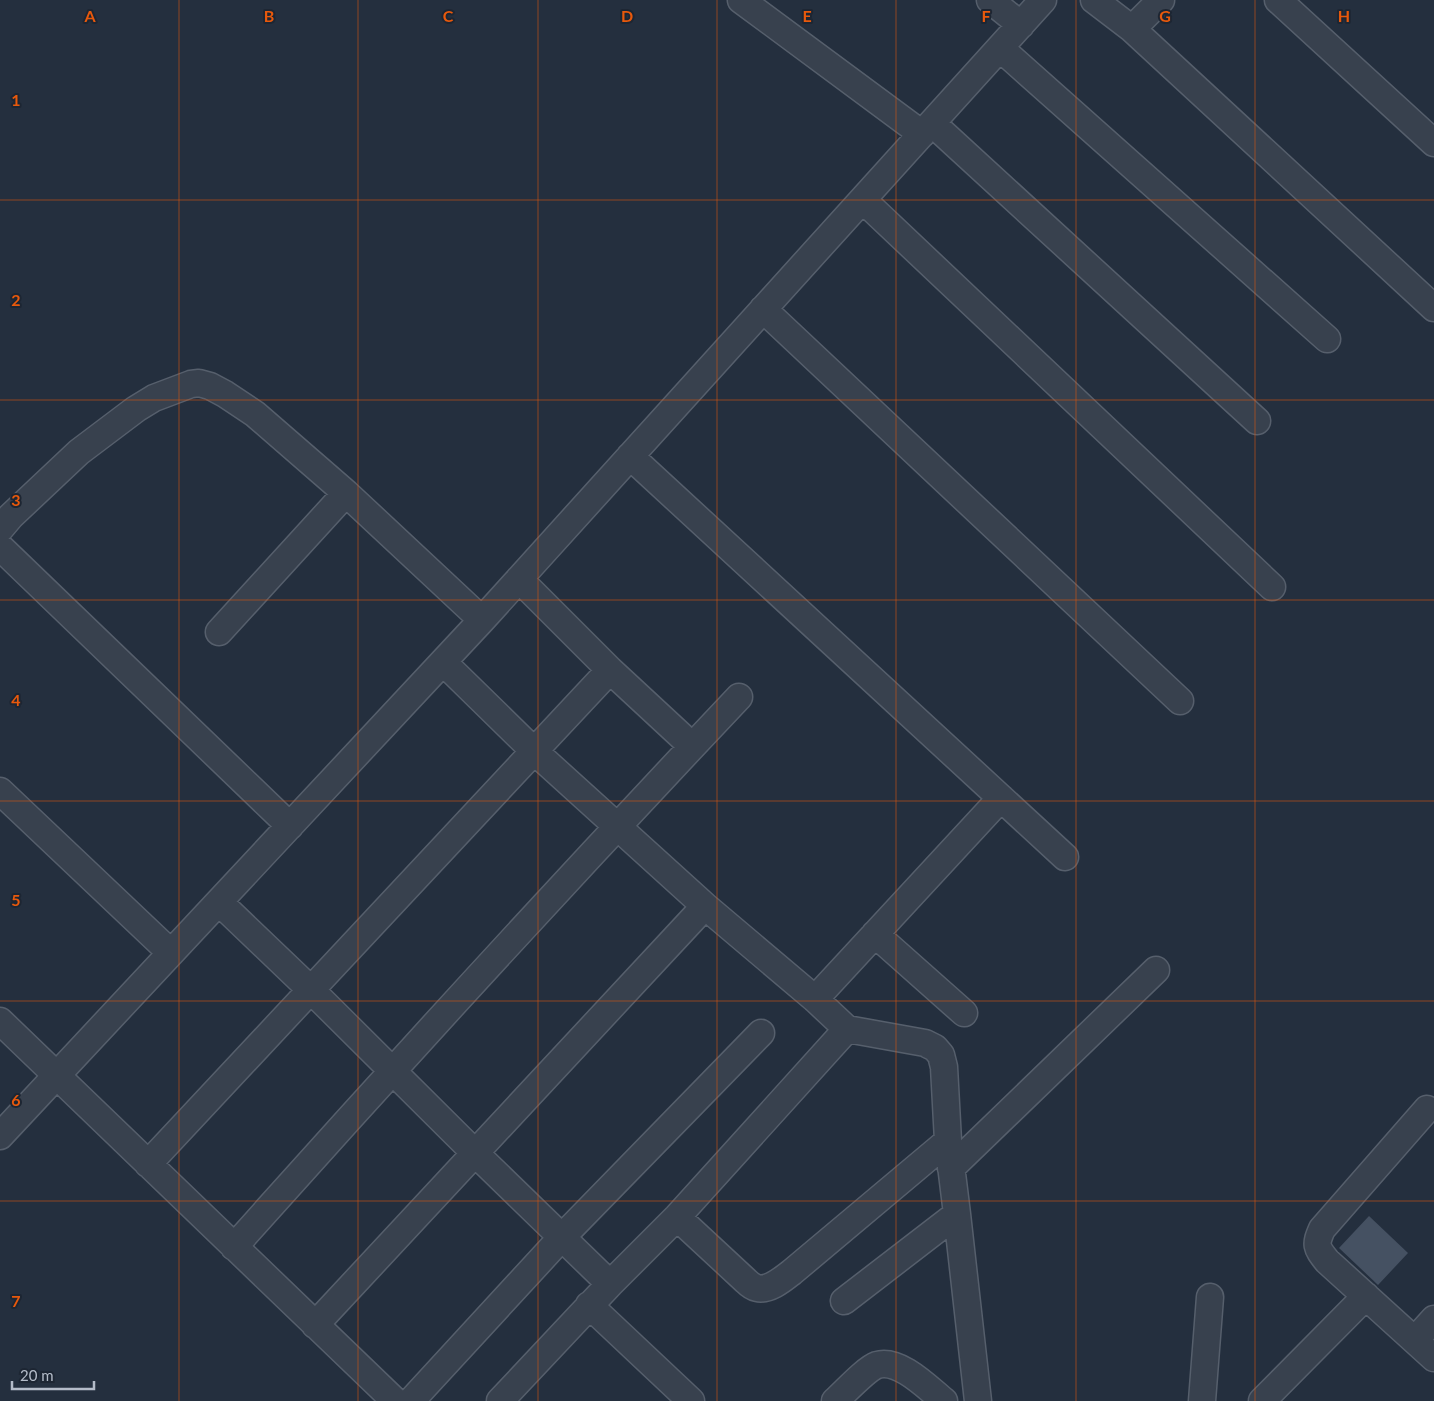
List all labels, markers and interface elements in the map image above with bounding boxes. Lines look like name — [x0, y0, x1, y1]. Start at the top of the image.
text: A — [83, 6, 96, 25]
text: B — [264, 6, 274, 25]
text: C — [443, 6, 454, 25]
text: D — [621, 6, 633, 25]
text: E — [802, 6, 812, 25]
text: F — [981, 6, 991, 25]
text: G — [1159, 6, 1171, 25]
text: H — [1338, 6, 1350, 25]
text: 1 — [11, 90, 21, 109]
text: 2 — [11, 290, 21, 309]
text: 3 — [11, 490, 21, 509]
text: 4 — [11, 690, 21, 709]
text: 5 — [11, 890, 21, 909]
text: 6 — [11, 1090, 21, 1109]
text: 7 — [11, 1291, 21, 1310]
scale bar — [12, 1358, 95, 1390]
text: 20 m — [20, 1366, 54, 1384]

